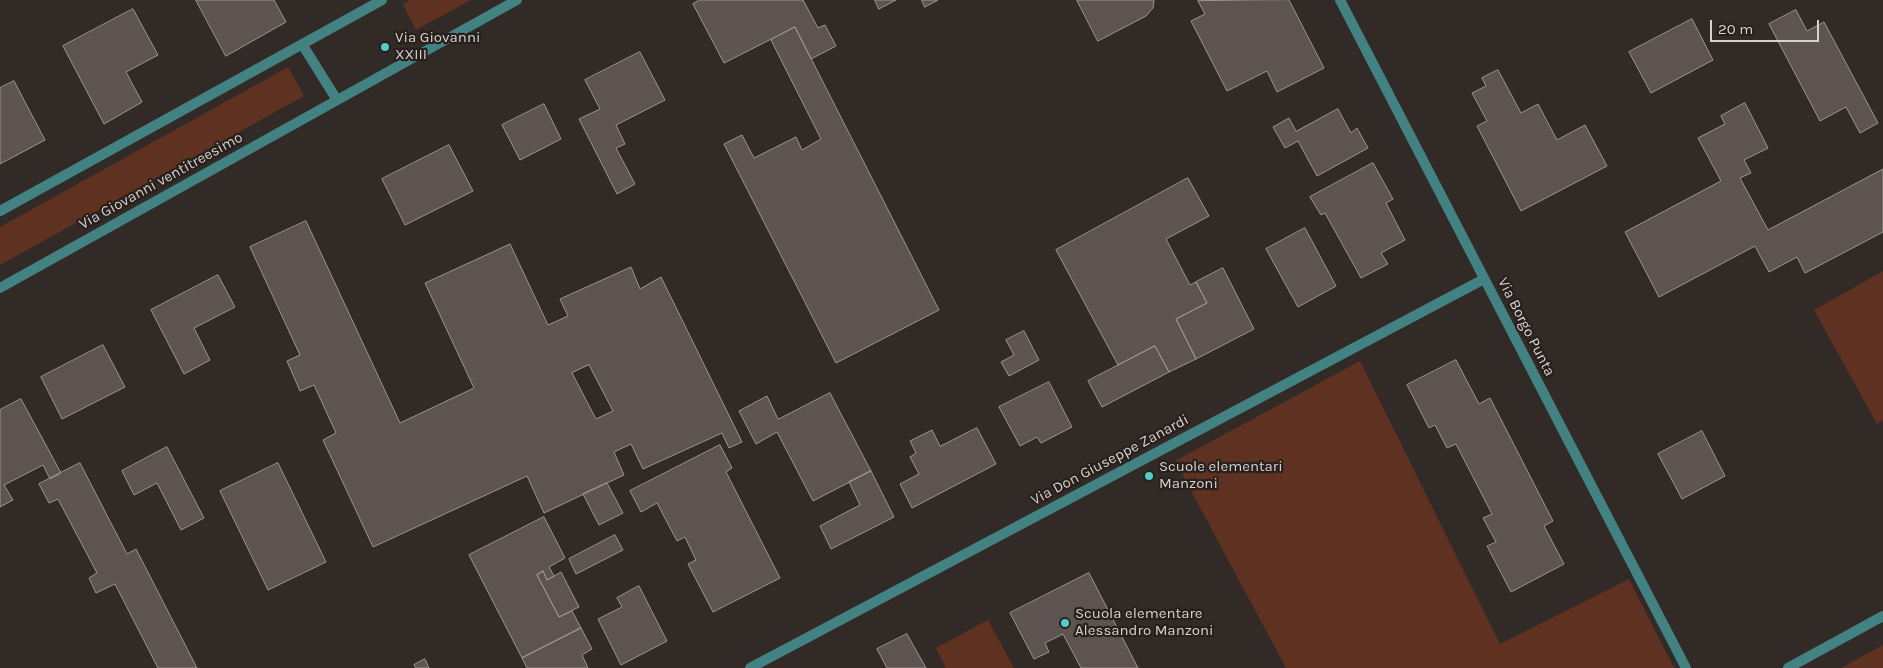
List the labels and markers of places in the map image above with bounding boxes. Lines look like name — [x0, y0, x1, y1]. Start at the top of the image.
place label: Via Giovanni XXIII — [395, 29, 480, 64]
marker: Via Giovanni XXIII — [379, 41, 391, 53]
place label: Scuole elementari Manzoni — [1159, 458, 1283, 493]
marker: Scuole elementari Manzoni — [1143, 470, 1155, 482]
place label: Scuola elementare Alessandro Manzoni — [1075, 605, 1214, 640]
marker: Scuola elementare Alessandro Manzoni — [1059, 617, 1071, 629]

